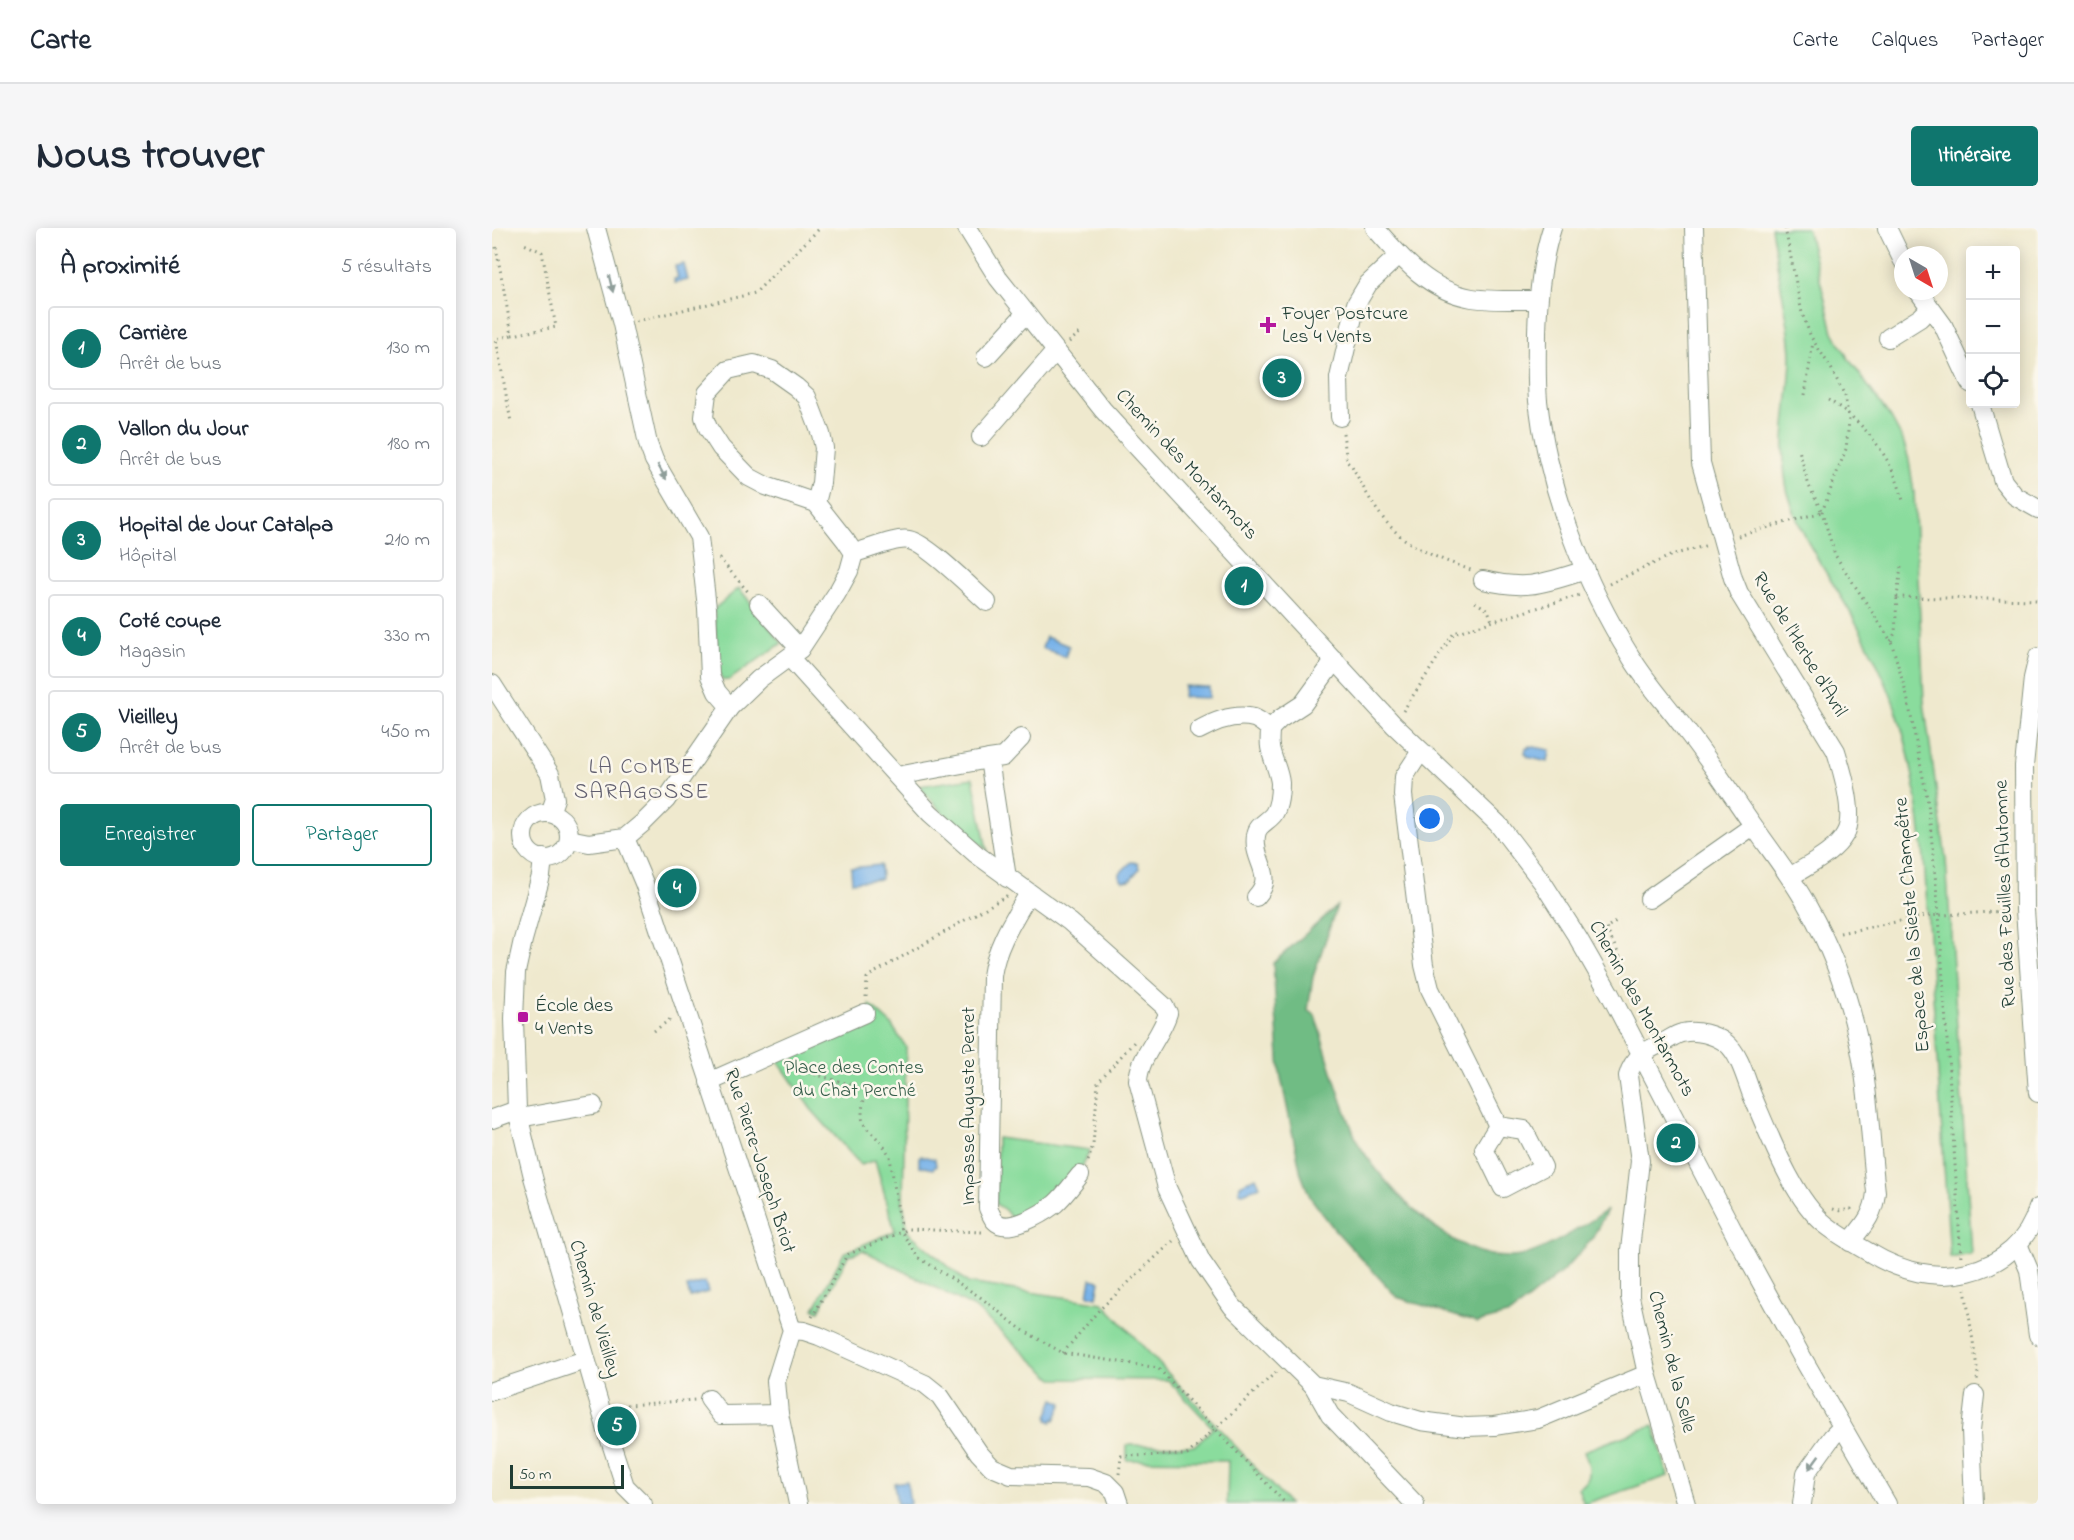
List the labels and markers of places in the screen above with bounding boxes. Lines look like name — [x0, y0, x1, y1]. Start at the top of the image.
place label: Foyer Postcure Les 4 Vents — [1281, 300, 1408, 352]
marker: Foyer Postcure Les 4 Vents — [1259, 316, 1277, 334]
pin: 3 — [1262, 356, 1302, 400]
pin: 1 — [1224, 564, 1263, 608]
pin: 4 — [658, 866, 696, 910]
place label: École des 4 Vents — [535, 992, 614, 1044]
marker: École des 4 Vents — [516, 1010, 530, 1024]
pin: 2 — [1656, 1120, 1696, 1166]
pin: 5 — [598, 1404, 636, 1448]

